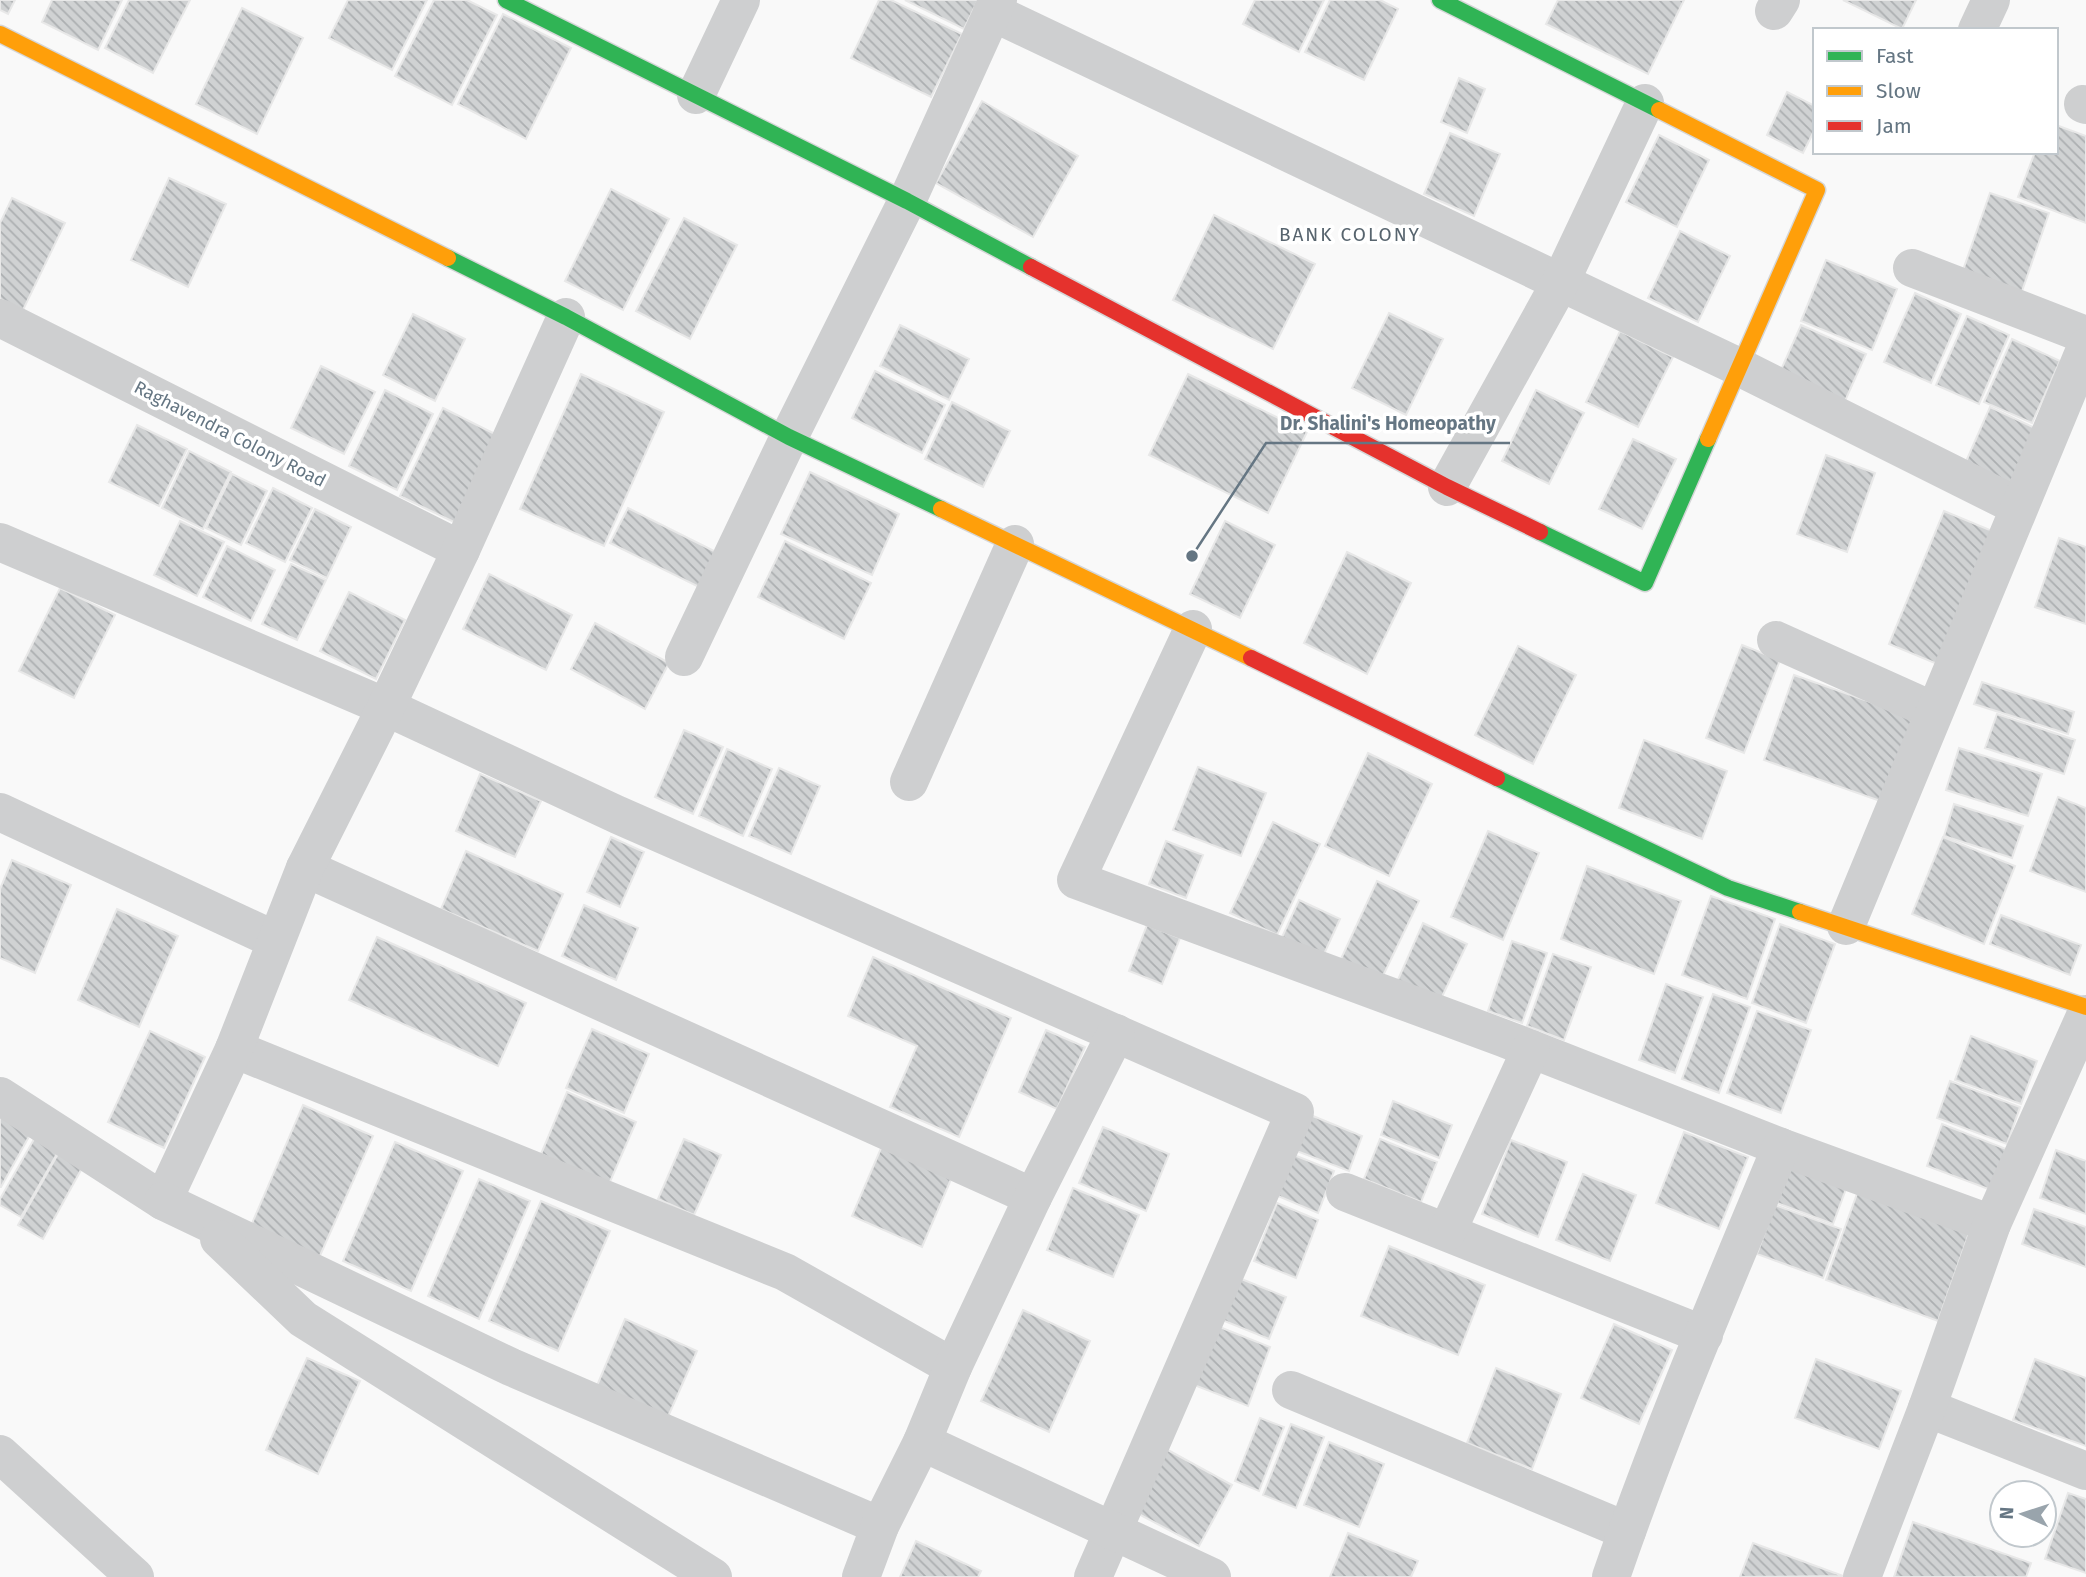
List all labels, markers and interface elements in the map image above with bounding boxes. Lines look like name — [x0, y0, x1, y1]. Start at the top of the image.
legend — [1813, 28, 2058, 154]
text: Fast — [1876, 43, 1914, 69]
text: Slow — [1876, 78, 1921, 104]
text: Jam — [1876, 113, 1912, 139]
district label: BANK COLONY — [1279, 223, 1421, 246]
street label: Raghavendra Colony Road — [131, 376, 329, 492]
callout: Dr. Shalini's Homeopathy — [1266, 403, 1510, 443]
text: Dr. Shalini's Homeopathy — [1280, 412, 1496, 435]
north arrow — [1988, 1479, 2058, 1549]
text: N — [1995, 1506, 2018, 1520]

